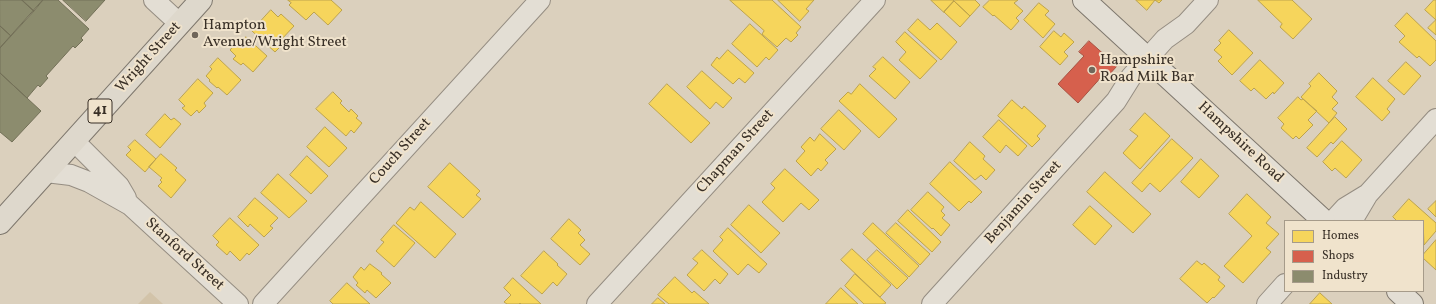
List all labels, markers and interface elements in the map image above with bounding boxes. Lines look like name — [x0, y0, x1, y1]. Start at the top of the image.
place label: Hampton Avenue/Wright Street — [203, 17, 347, 52]
street label: Wright Street — [112, 19, 186, 97]
marker: Hampton Avenue/Wright Street — [190, 30, 200, 40]
place label: Hampshire Road Milk Bar — [1100, 52, 1194, 87]
marker: Hampshire Road Milk Bar — [1087, 65, 1097, 75]
road number: 41 — [88, 99, 112, 123]
street label: Hampshire Road — [1193, 99, 1287, 187]
street label: Chapman Street — [694, 106, 778, 198]
street label: Couch Street — [366, 115, 436, 189]
street label: Benjamin Street — [982, 158, 1066, 248]
street label: Stanford Street — [141, 215, 227, 295]
legend — [1284, 220, 1424, 292]
text: Homes — [1322, 228, 1359, 244]
text: Shops — [1322, 248, 1354, 264]
text: Industry — [1322, 268, 1368, 284]

